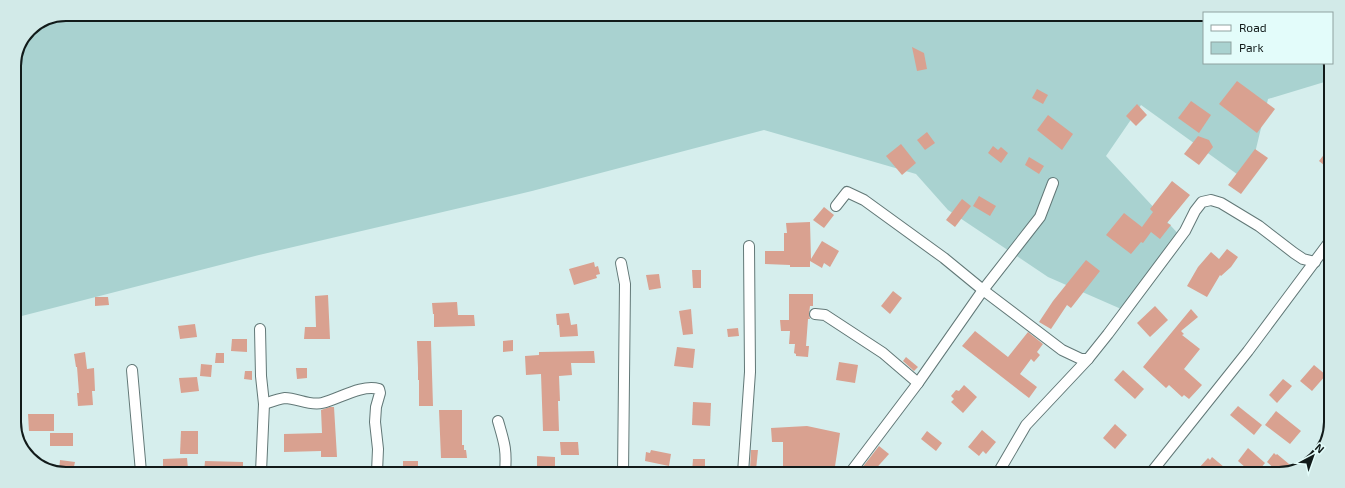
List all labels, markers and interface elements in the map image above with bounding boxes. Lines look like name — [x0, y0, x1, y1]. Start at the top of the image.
legend — [1203, 12, 1333, 64]
text: Road — [1239, 20, 1267, 34]
text: Park — [1239, 40, 1264, 54]
north arrow — [1293, 436, 1333, 476]
text: N — [1313, 441, 1327, 456]

